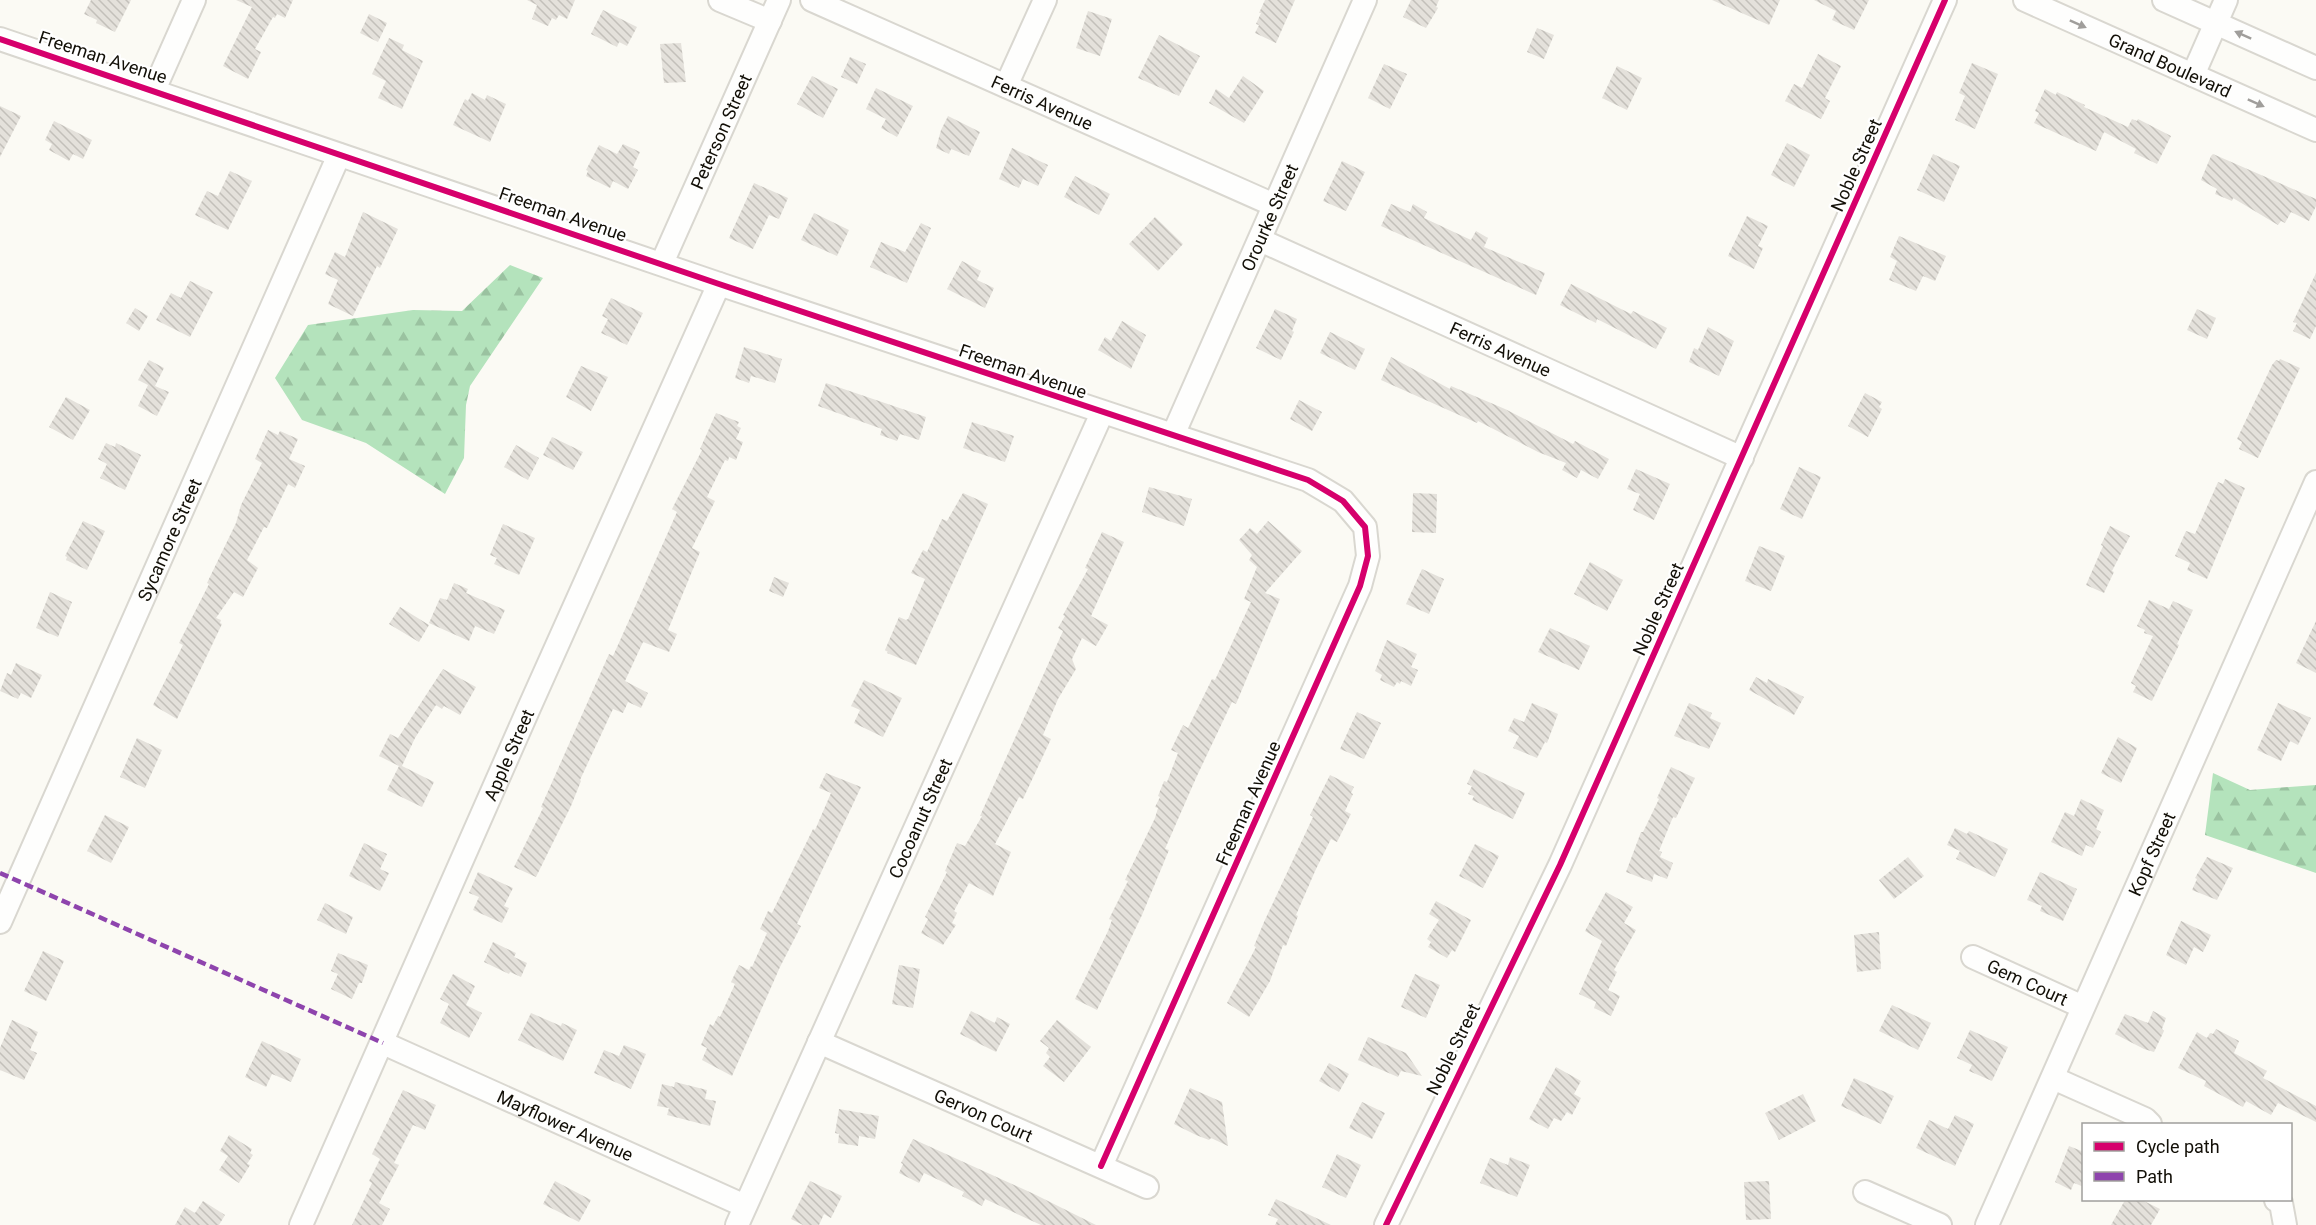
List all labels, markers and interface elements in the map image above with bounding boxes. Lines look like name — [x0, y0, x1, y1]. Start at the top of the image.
one-way arrow — [2070, 19, 2088, 29]
street label: Freeman Avenue — [36, 26, 170, 88]
street label: Grand Boulevard — [2106, 28, 2235, 101]
one-way arrow — [2235, 31, 2252, 40]
street label: Peterson Street — [686, 70, 755, 192]
street label: Ferris Avenue — [988, 71, 1096, 134]
one-way arrow — [2248, 99, 2265, 108]
street label: Noble Street — [1826, 115, 1886, 215]
street label: Orourke Street — [1236, 160, 1302, 274]
street label: Freeman Avenue — [496, 182, 630, 246]
street label: Ferris Avenue — [1447, 317, 1554, 381]
street label: Freeman Avenue — [956, 339, 1090, 403]
street label: Sycamore Street — [133, 475, 205, 604]
street label: Noble Street — [1628, 559, 1688, 659]
street label: Apple Street — [479, 706, 538, 804]
street label: Freeman Avenue — [1211, 738, 1285, 868]
street label: Cocoanut Street — [884, 755, 956, 881]
street label: Kopf Street — [2124, 808, 2179, 899]
street label: Gem Court — [1984, 954, 2071, 1009]
street label: Noble Street — [1422, 1000, 1484, 1098]
street label: Gervon Court — [931, 1084, 1036, 1146]
street label: Mayflower Avenue — [494, 1085, 637, 1165]
legend — [2082, 1123, 2292, 1201]
text: Cycle path — [2136, 1136, 2220, 1157]
text: Path — [2136, 1166, 2173, 1187]

